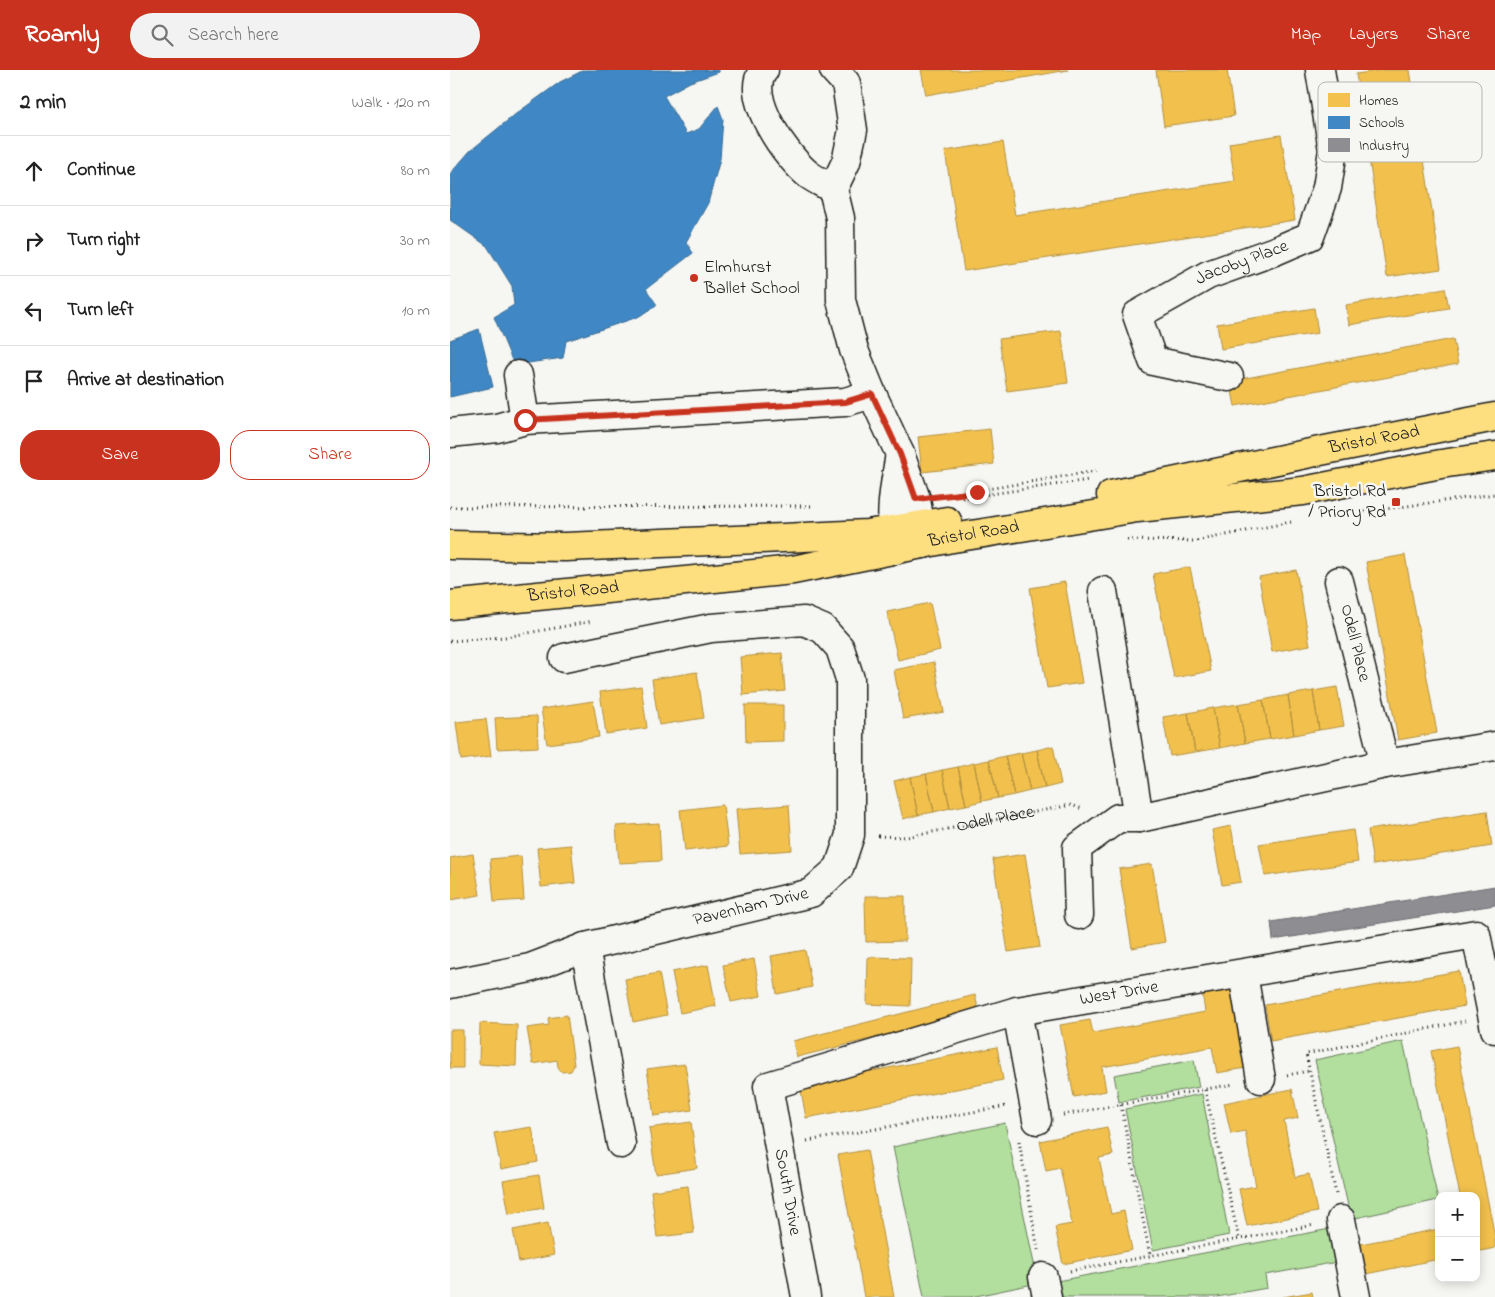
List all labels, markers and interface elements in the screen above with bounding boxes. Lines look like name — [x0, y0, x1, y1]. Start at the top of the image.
search box — [130, 13, 480, 58]
text: Roamly — [25, 18, 100, 53]
icon: search — [148, 21, 176, 49]
text: Search here — [188, 22, 279, 49]
text: Map — [1291, 22, 1321, 48]
text: Layers — [1349, 22, 1399, 48]
text: Share — [1427, 22, 1470, 48]
legend — [1318, 82, 1482, 162]
text: 2 min — [20, 88, 66, 118]
text: Walk · 120 m — [351, 91, 430, 115]
text: Homes — [1359, 91, 1399, 112]
text: Schools — [1359, 113, 1404, 134]
text: Industry — [1359, 136, 1409, 158]
icon: ahead — [20, 157, 48, 185]
text: Continue — [67, 157, 135, 184]
text: 80 m — [401, 159, 430, 183]
icon: right — [20, 227, 48, 255]
text: Turn right — [67, 227, 140, 254]
text: 30 m — [400, 229, 430, 253]
street label: Jacoby Place — [1191, 233, 1294, 293]
place label: Elmhurst Ballet School — [703, 255, 800, 302]
marker: Elmhurst Ballet School — [688, 272, 700, 284]
icon: left — [20, 297, 48, 325]
text: Turn left — [67, 297, 134, 324]
text: 10 m — [402, 299, 430, 323]
icon: arrive — [20, 367, 48, 395]
text: Arrive at destination — [67, 367, 224, 394]
route start — [514, 409, 537, 432]
street label: Bristol Road — [1326, 419, 1422, 462]
button: Save — [20, 430, 220, 480]
button: Share — [230, 430, 430, 480]
place label: Bristol Rd / Priory Rd — [1308, 479, 1386, 526]
route end — [966, 481, 989, 504]
marker: Bristol Rd / Priory Rd — [1390, 496, 1402, 508]
street label: Bristol Road — [925, 514, 1021, 556]
street label: Bristol Road — [525, 575, 620, 610]
street label: Odell Place — [1332, 602, 1377, 685]
street label: Odell Place — [954, 799, 1037, 840]
street label: Pavenham Drive — [690, 881, 812, 934]
street label: West Drive — [1078, 974, 1161, 1013]
street label: South Drive — [767, 1146, 808, 1238]
map controls — [1435, 1192, 1480, 1282]
button: + — [1435, 1192, 1480, 1237]
button: − — [1435, 1237, 1480, 1282]

